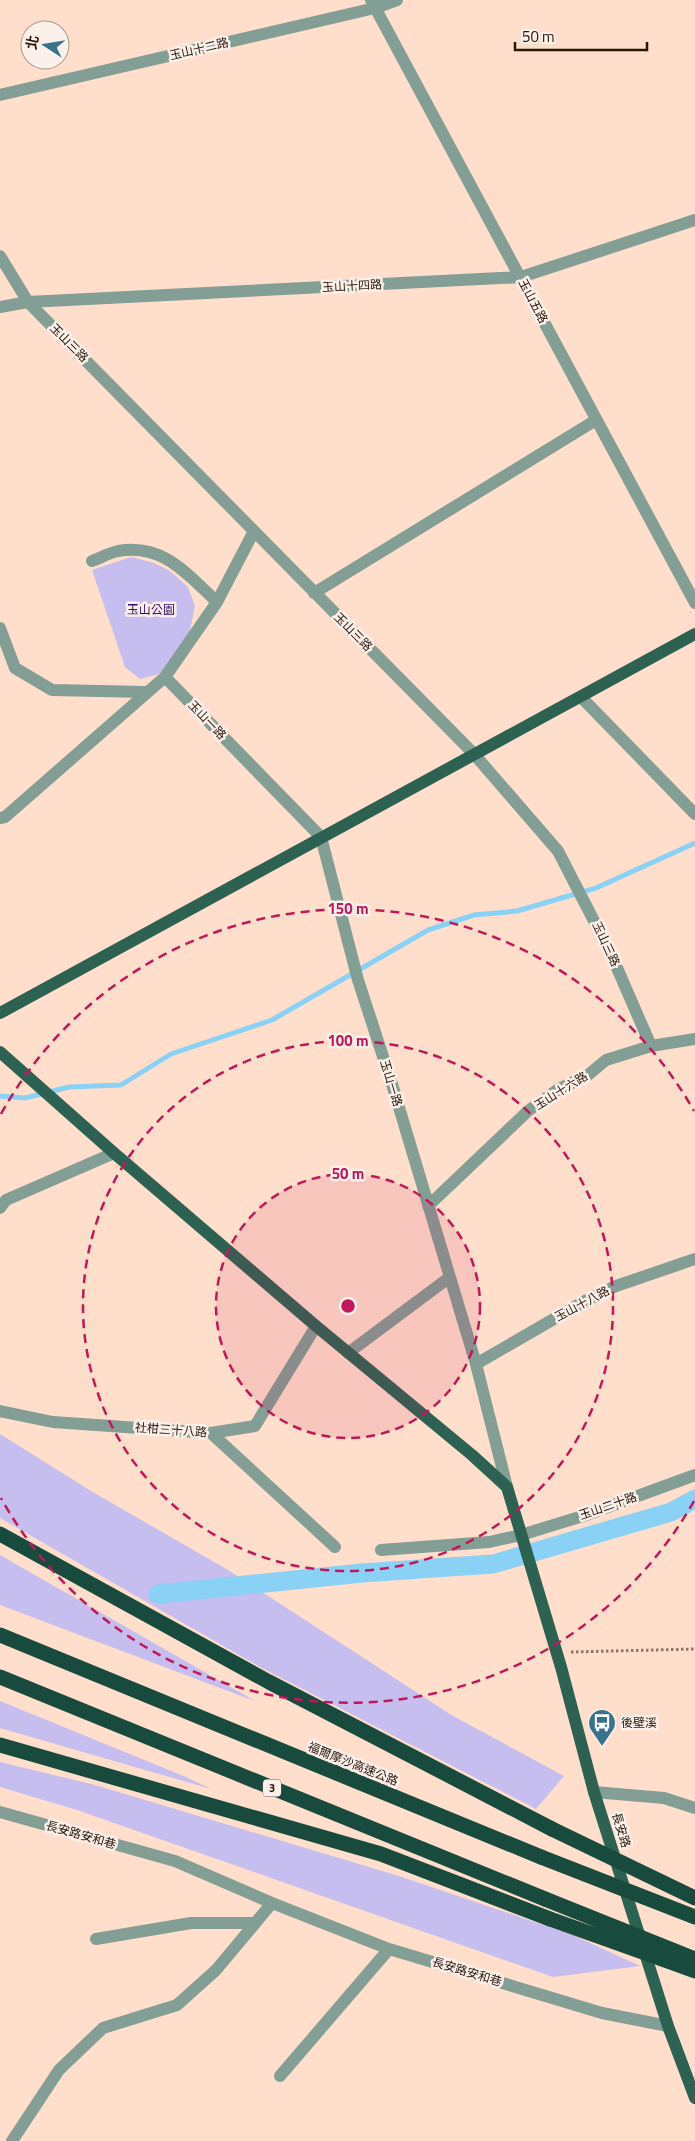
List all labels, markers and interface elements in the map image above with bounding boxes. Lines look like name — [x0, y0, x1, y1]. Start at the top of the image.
north arrow — [20, 20, 70, 70]
scale bar — [515, 20, 648, 52]
text: 50 m — [522, 25, 555, 48]
text: 北 — [20, 33, 44, 51]
street label: 玉山十二路 — [168, 33, 230, 65]
street label: 玉山十四路 — [322, 274, 382, 297]
street label: 玉山五路 — [514, 275, 553, 326]
street label: 玉山三路 — [46, 319, 93, 366]
park label: 玉山公園 — [127, 600, 175, 619]
street label: 玉山三路 — [330, 608, 377, 655]
street label: 玉山一路 — [184, 696, 231, 744]
text: 150 m — [327, 897, 369, 920]
street label: 玉山三路 — [588, 918, 625, 970]
text: 100 m — [327, 1029, 369, 1052]
street label: 玉山一路 — [375, 1057, 408, 1109]
street label: 玉山十六路 — [530, 1067, 591, 1115]
text: 50 m — [332, 1162, 364, 1185]
street label: 玉山十八路 — [551, 1281, 613, 1326]
centre of rings — [339, 1297, 357, 1315]
street label: 社柑三十八路 — [134, 1418, 208, 1441]
street label: 玉山二十路 — [576, 1487, 639, 1524]
bus stop icon: 後壁溪 — [587, 1708, 617, 1747]
place label: 後壁溪 — [621, 1713, 657, 1732]
street label: 福爾摩沙高速公路 — [305, 1737, 401, 1790]
road number: 3 — [263, 1780, 281, 1796]
street label: 長安路 — [607, 1810, 636, 1850]
street label: 長安路安和巷 — [44, 1815, 118, 1854]
street label: 長安路安和巷 — [430, 1952, 504, 1991]

